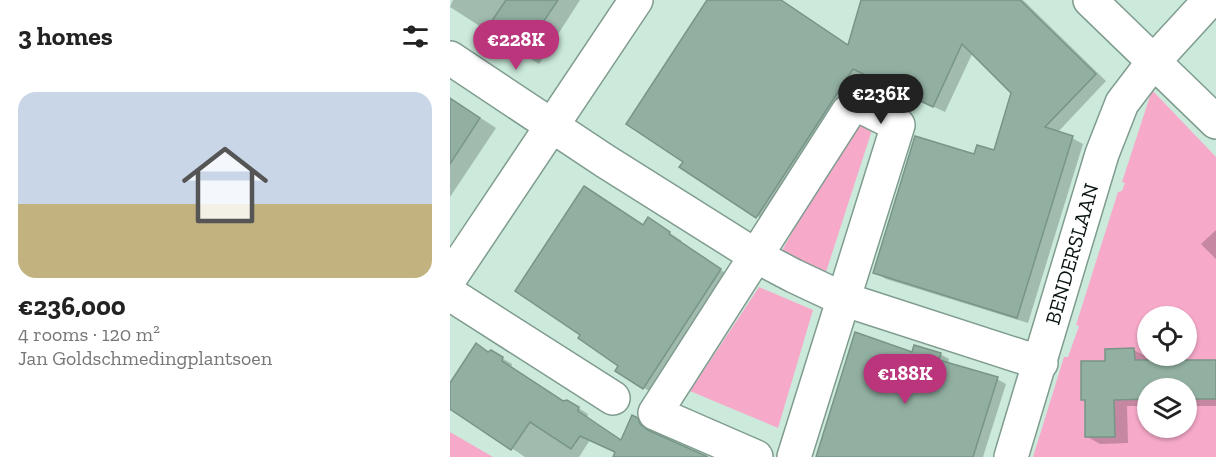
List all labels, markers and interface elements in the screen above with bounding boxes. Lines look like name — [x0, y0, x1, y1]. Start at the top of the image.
text: 3 homes — [18, 20, 113, 52]
icon: filters — [399, 20, 432, 53]
pin: €228K — [474, 20, 558, 71]
text: €228K — [487, 27, 545, 51]
pin: €236K — [839, 74, 923, 125]
text: €236K — [852, 81, 910, 105]
icon: home — [171, 131, 279, 239]
street label: BENDERSLAAN — [1039, 180, 1104, 327]
text: €236,000 — [18, 290, 126, 322]
map controls — [1137, 306, 1197, 438]
button: locate — [1137, 306, 1197, 366]
text: 4 rooms · 120 m² — [18, 322, 160, 346]
text: Jan Goldschmedingplantsoen — [18, 346, 272, 370]
pin: €188K — [863, 354, 947, 405]
text: €188K — [878, 361, 932, 385]
button: layers — [1137, 378, 1197, 438]

